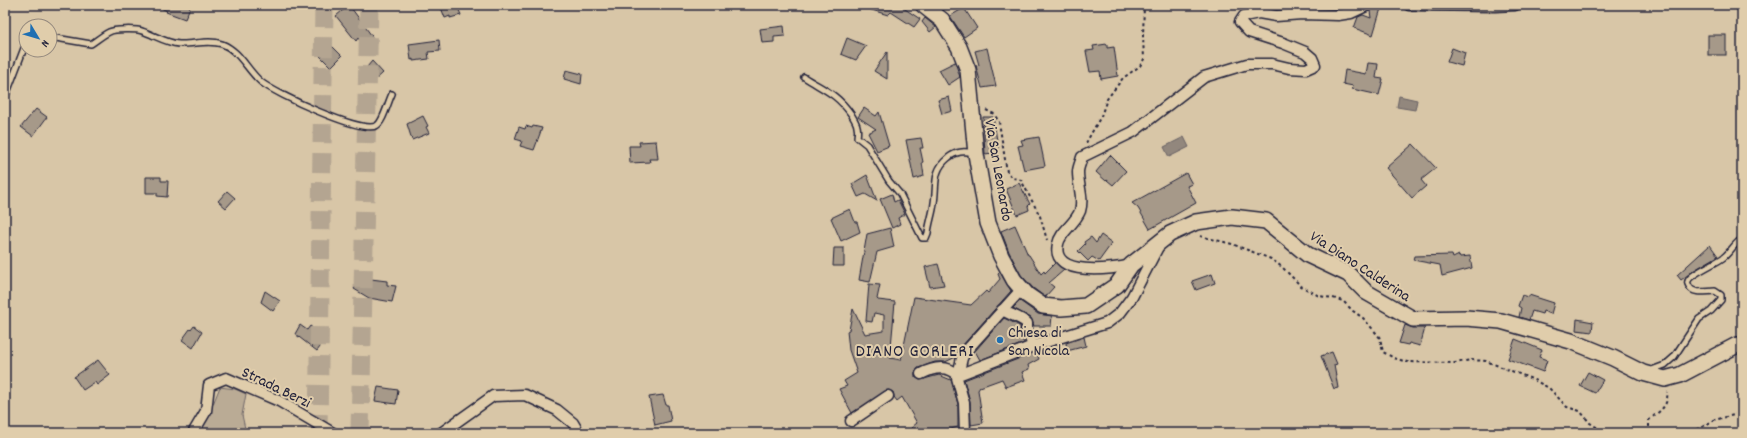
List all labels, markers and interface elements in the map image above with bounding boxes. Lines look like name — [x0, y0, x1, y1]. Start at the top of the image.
north arrow — [18, 18, 58, 58]
text: N — [36, 36, 52, 50]
street label: Via San Leonardo — [977, 117, 1018, 223]
street label: Via Diano Calderina — [1305, 226, 1415, 309]
place label: Chiesa di San Nicola — [1008, 322, 1070, 363]
marker: Chiesa di San Nicola — [995, 335, 1005, 345]
district label: DIANO GORLERI — [855, 340, 975, 365]
street label: Strada Berzi — [237, 362, 315, 415]

